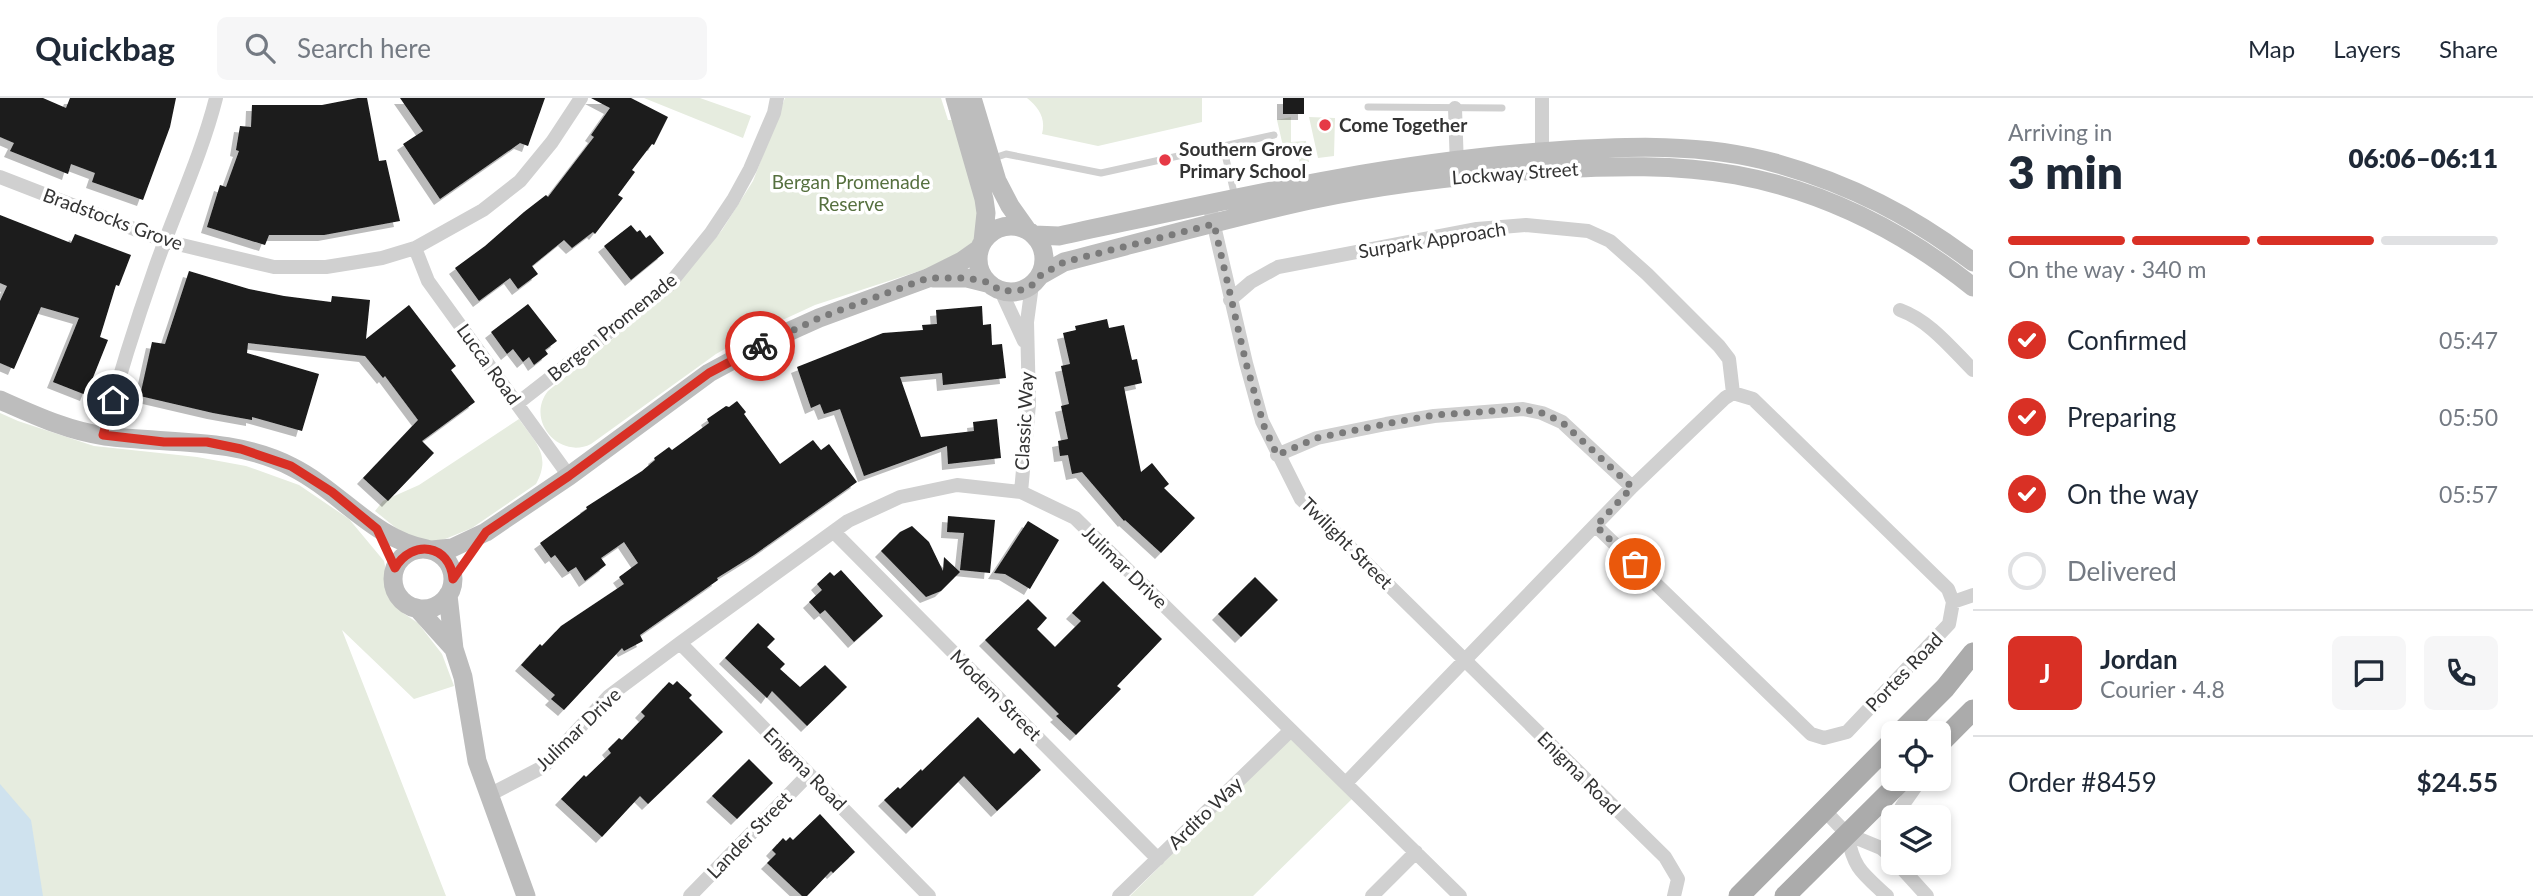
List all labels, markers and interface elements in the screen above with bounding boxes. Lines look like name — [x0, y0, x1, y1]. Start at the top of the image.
search box — [217, 17, 707, 80]
text: Quickbag — [35, 28, 175, 68]
icon: search — [241, 29, 279, 67]
text: Search here — [297, 32, 431, 64]
text: Map — [2248, 34, 2295, 63]
text: Layers — [2333, 34, 2401, 63]
text: Share — [2439, 34, 2498, 63]
place label: Come Together — [1339, 113, 1468, 136]
marker: Come Together — [1317, 117, 1333, 133]
text: Arriving in — [2008, 118, 2112, 146]
place label: Southern Grove Primary School — [1179, 137, 1312, 182]
text: 06:06–06:11 — [2348, 142, 2498, 174]
text: 3 min — [2008, 144, 2123, 199]
marker: Southern Grove Primary School — [1157, 152, 1173, 168]
street label: Lockway Street — [1451, 157, 1579, 188]
park label: Bergan Promenade Reserve — [772, 170, 930, 215]
street label: Bradstocks Grove — [40, 183, 186, 254]
street label: Surpark Approach — [1357, 216, 1507, 263]
text: On the way · 340 m — [2008, 255, 2207, 283]
street label: Bergen Promenade — [543, 268, 681, 386]
courier — [725, 311, 795, 381]
street label: Lucca Road — [452, 319, 526, 409]
icon: check — [2008, 321, 2046, 359]
text: Confirmed — [2067, 324, 2187, 356]
text: 05:47 — [2439, 326, 2498, 354]
icon: bike — [741, 327, 779, 365]
pin — [83, 370, 143, 430]
street label: Classic Way — [1009, 371, 1038, 471]
icon: home — [94, 381, 132, 419]
icon: check — [2008, 398, 2046, 436]
text: Preparing — [2067, 401, 2176, 433]
text: 05:50 — [2439, 403, 2498, 431]
icon: check — [2008, 475, 2046, 513]
text: On the way — [2067, 478, 2199, 510]
text: 05:57 — [2439, 480, 2498, 508]
street label: Twilight Street — [1297, 492, 1398, 593]
street label: Julimar Drive — [1078, 520, 1173, 613]
pin — [1605, 534, 1665, 594]
icon: bag — [1616, 545, 1654, 583]
text: Delivered — [2067, 555, 2177, 587]
street label: Portes Road — [1860, 627, 1947, 716]
button: chat — [2332, 636, 2406, 710]
button: phone — [2424, 636, 2498, 710]
text: Jordan — [2100, 643, 2178, 675]
street label: Modem Street — [946, 644, 1047, 745]
text: J — [2039, 657, 2051, 689]
text: Courier · 4.8 — [2100, 675, 2225, 703]
street label: Julimar Drive — [530, 682, 625, 775]
map controls — [1881, 721, 1951, 875]
button: locate — [1881, 721, 1951, 791]
street label: Enigma Road — [759, 722, 852, 815]
street label: Enigma Road — [1533, 726, 1626, 819]
text: Order #8459 — [2008, 766, 2157, 798]
text: $24.55 — [2416, 766, 2498, 798]
street label: Ardito Way — [1163, 771, 1247, 854]
street label: Lander Street — [702, 786, 796, 883]
button: layers — [1881, 805, 1951, 875]

